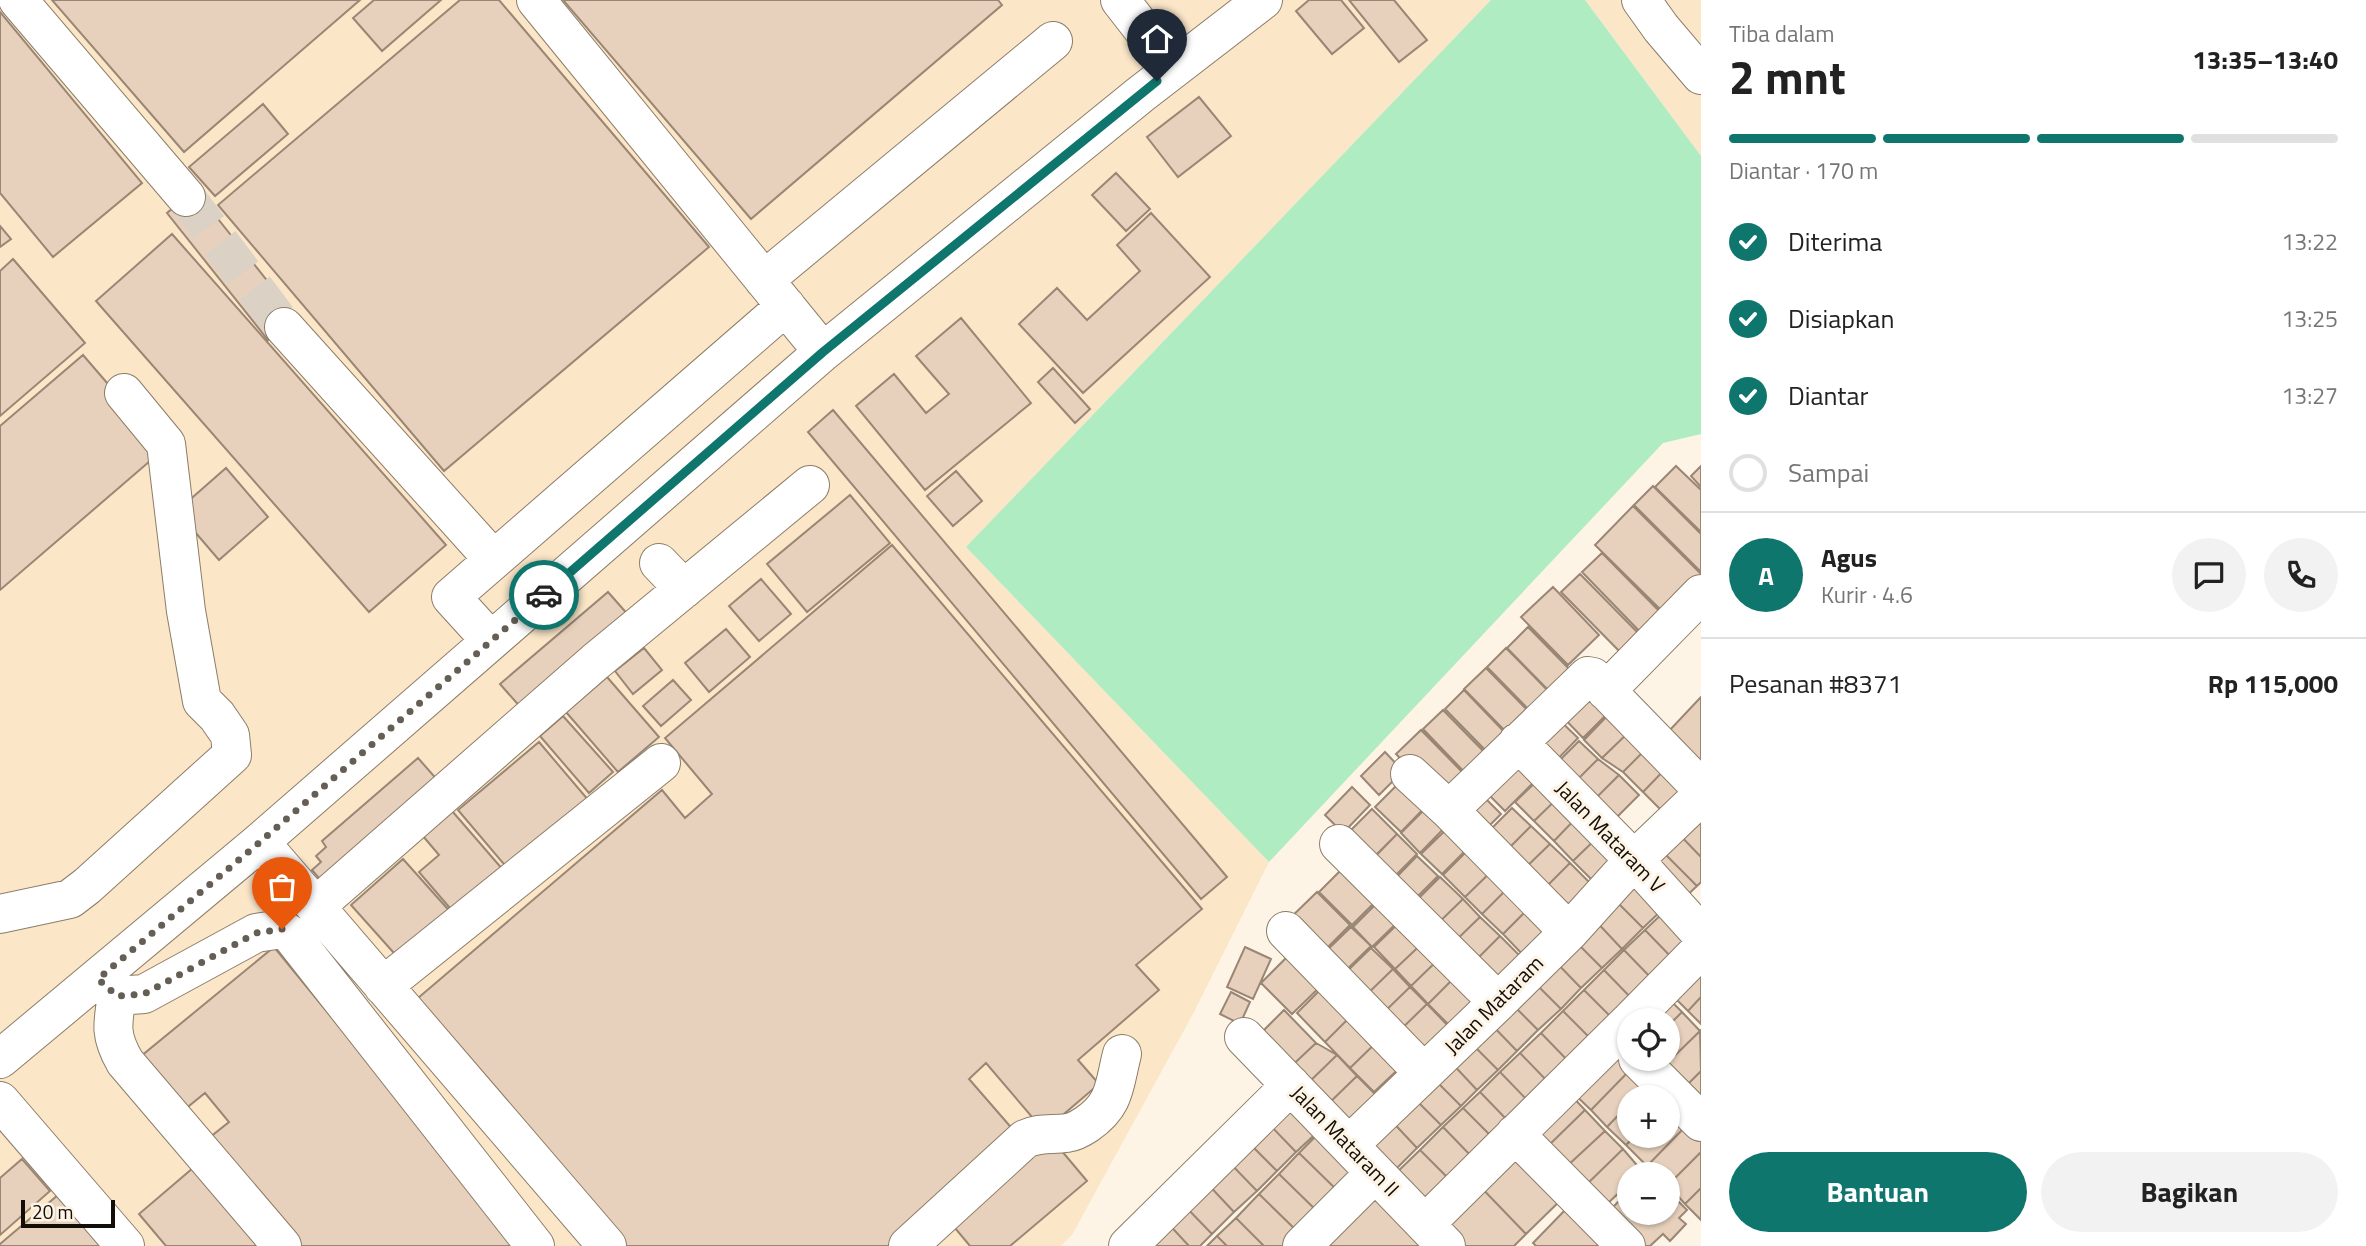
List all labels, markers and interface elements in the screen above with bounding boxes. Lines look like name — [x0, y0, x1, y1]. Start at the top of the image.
pin — [1127, 9, 1187, 81]
text: Tiba dalam — [1729, 16, 1835, 51]
icon: home — [1138, 20, 1176, 58]
text: 13:35–13:40 — [2192, 40, 2338, 79]
text: 2 mnt — [1729, 42, 1846, 112]
text: Diantar · 170 m — [1729, 153, 1878, 188]
text: Diterima — [1788, 222, 1882, 261]
icon: check — [1729, 223, 1767, 261]
text: 13:22 — [2281, 224, 2338, 259]
text: Disiapkan — [1788, 299, 1894, 338]
icon: check — [1729, 300, 1767, 338]
text: 13:25 — [2281, 301, 2338, 336]
text: Diantar — [1788, 376, 1869, 415]
icon: check — [1729, 377, 1767, 415]
text: 13:27 — [2281, 378, 2338, 413]
text: Sampai — [1788, 453, 1869, 492]
text: Agus — [1821, 538, 1877, 577]
button: chat — [2172, 538, 2246, 612]
button: phone — [2264, 538, 2338, 612]
text: A — [1758, 556, 1774, 595]
courier — [509, 560, 579, 630]
icon: car — [525, 576, 563, 614]
text: Kurir · 4.6 — [1821, 577, 1913, 612]
text: Pesanan #8371 — [1729, 664, 1902, 703]
text: Rp 115,000 — [2208, 664, 2338, 703]
street label: Jalan Mataram V — [1548, 773, 1673, 900]
pin — [252, 857, 312, 929]
icon: bag — [263, 868, 301, 906]
street label: Jalan Mataram — [1436, 947, 1550, 1061]
map controls — [1617, 1008, 1680, 1225]
button: locate — [1617, 1008, 1680, 1071]
street label: Jalan Mataram II — [1284, 1077, 1407, 1203]
button: + — [1617, 1085, 1680, 1148]
button: Bantuan — [1729, 1152, 2027, 1232]
button: Bagikan — [2041, 1152, 2338, 1232]
button: − — [1617, 1162, 1680, 1225]
scale bar — [21, 1197, 116, 1229]
text: 20 m — [32, 1197, 73, 1226]

